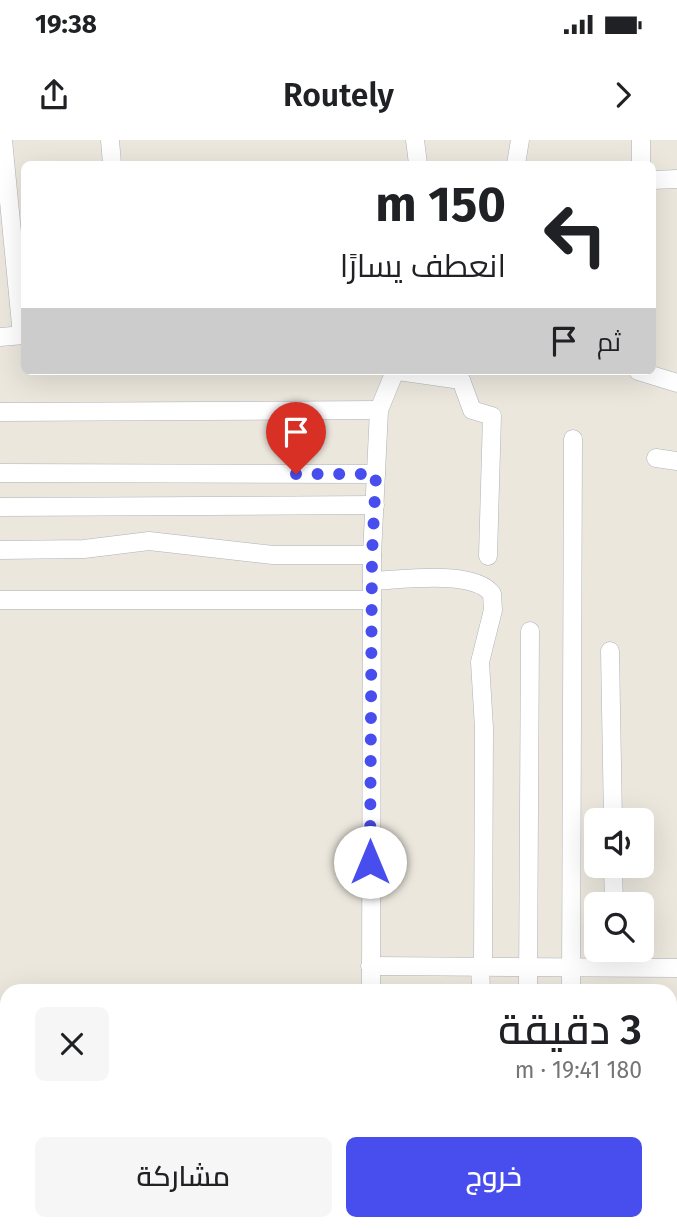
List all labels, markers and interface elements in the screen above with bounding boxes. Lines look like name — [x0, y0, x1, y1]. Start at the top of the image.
text: 19:38 — [35, 9, 97, 40]
icon: share — [35, 76, 73, 114]
text: Routely — [283, 76, 394, 114]
icon: forward — [604, 76, 642, 114]
text: 150 m — [375, 175, 506, 234]
icon: left — [530, 189, 621, 280]
text: انعطف يسارًا — [340, 247, 506, 285]
icon: arrive — [545, 322, 583, 360]
text: ثم — [597, 327, 621, 358]
pin — [266, 402, 326, 474]
icon: arrive — [277, 413, 315, 451]
map controls — [584, 808, 654, 962]
button: sound — [584, 808, 654, 878]
position arrow — [333, 825, 407, 899]
button: search — [584, 892, 654, 962]
text: 3 دقيقة — [498, 1005, 642, 1055]
button: close — [35, 1007, 109, 1081]
text: 180 m · 19:41 — [515, 1056, 642, 1084]
button: مشاركة — [35, 1137, 332, 1217]
button: خروج — [346, 1137, 642, 1217]

